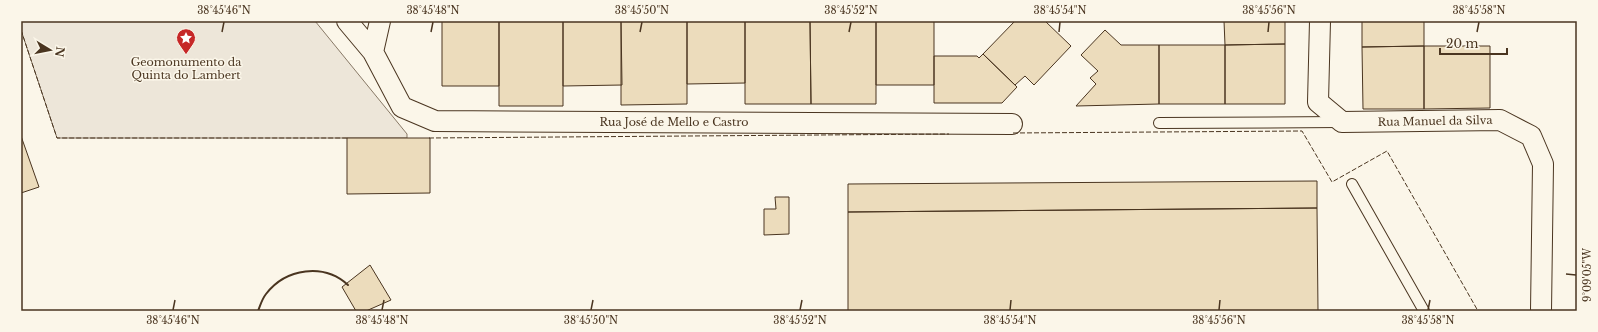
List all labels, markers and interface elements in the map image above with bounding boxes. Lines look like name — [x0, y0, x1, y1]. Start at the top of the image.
text: 38°45'46"N — [197, 4, 251, 17]
text: 38°45'48"N — [406, 4, 460, 17]
text: 38°45'50"N — [615, 4, 669, 17]
text: 38°45'52"N — [824, 4, 878, 17]
text: 38°45'54"N — [1034, 4, 1086, 17]
text: 38°45'56"N — [1242, 4, 1296, 17]
text: 38°45'58"N — [1452, 4, 1506, 17]
place icon: Geomonumento da Quinta do Lambert — [175, 27, 197, 55]
north arrow — [30, 30, 70, 70]
scale bar — [1440, 30, 1507, 56]
text: 20 m — [1446, 36, 1478, 51]
text: N — [52, 45, 68, 59]
place label: Geomonumento da Quinta do Lambert — [131, 55, 242, 82]
street label: Rua Manuel da Silva — [1377, 113, 1493, 129]
street label: Rua José de Mello e Castro — [599, 115, 749, 129]
text: 9°09'05"W — [1581, 248, 1594, 302]
text: 38°45'46"N — [146, 314, 200, 327]
text: 38°45'48"N — [355, 314, 409, 327]
text: 38°45'50"N — [564, 314, 618, 327]
text: 38°45'52"N — [773, 314, 827, 327]
text: 38°45'54"N — [984, 314, 1036, 327]
text: 38°45'56"N — [1192, 314, 1246, 327]
text: 38°45'58"N — [1401, 314, 1455, 327]

